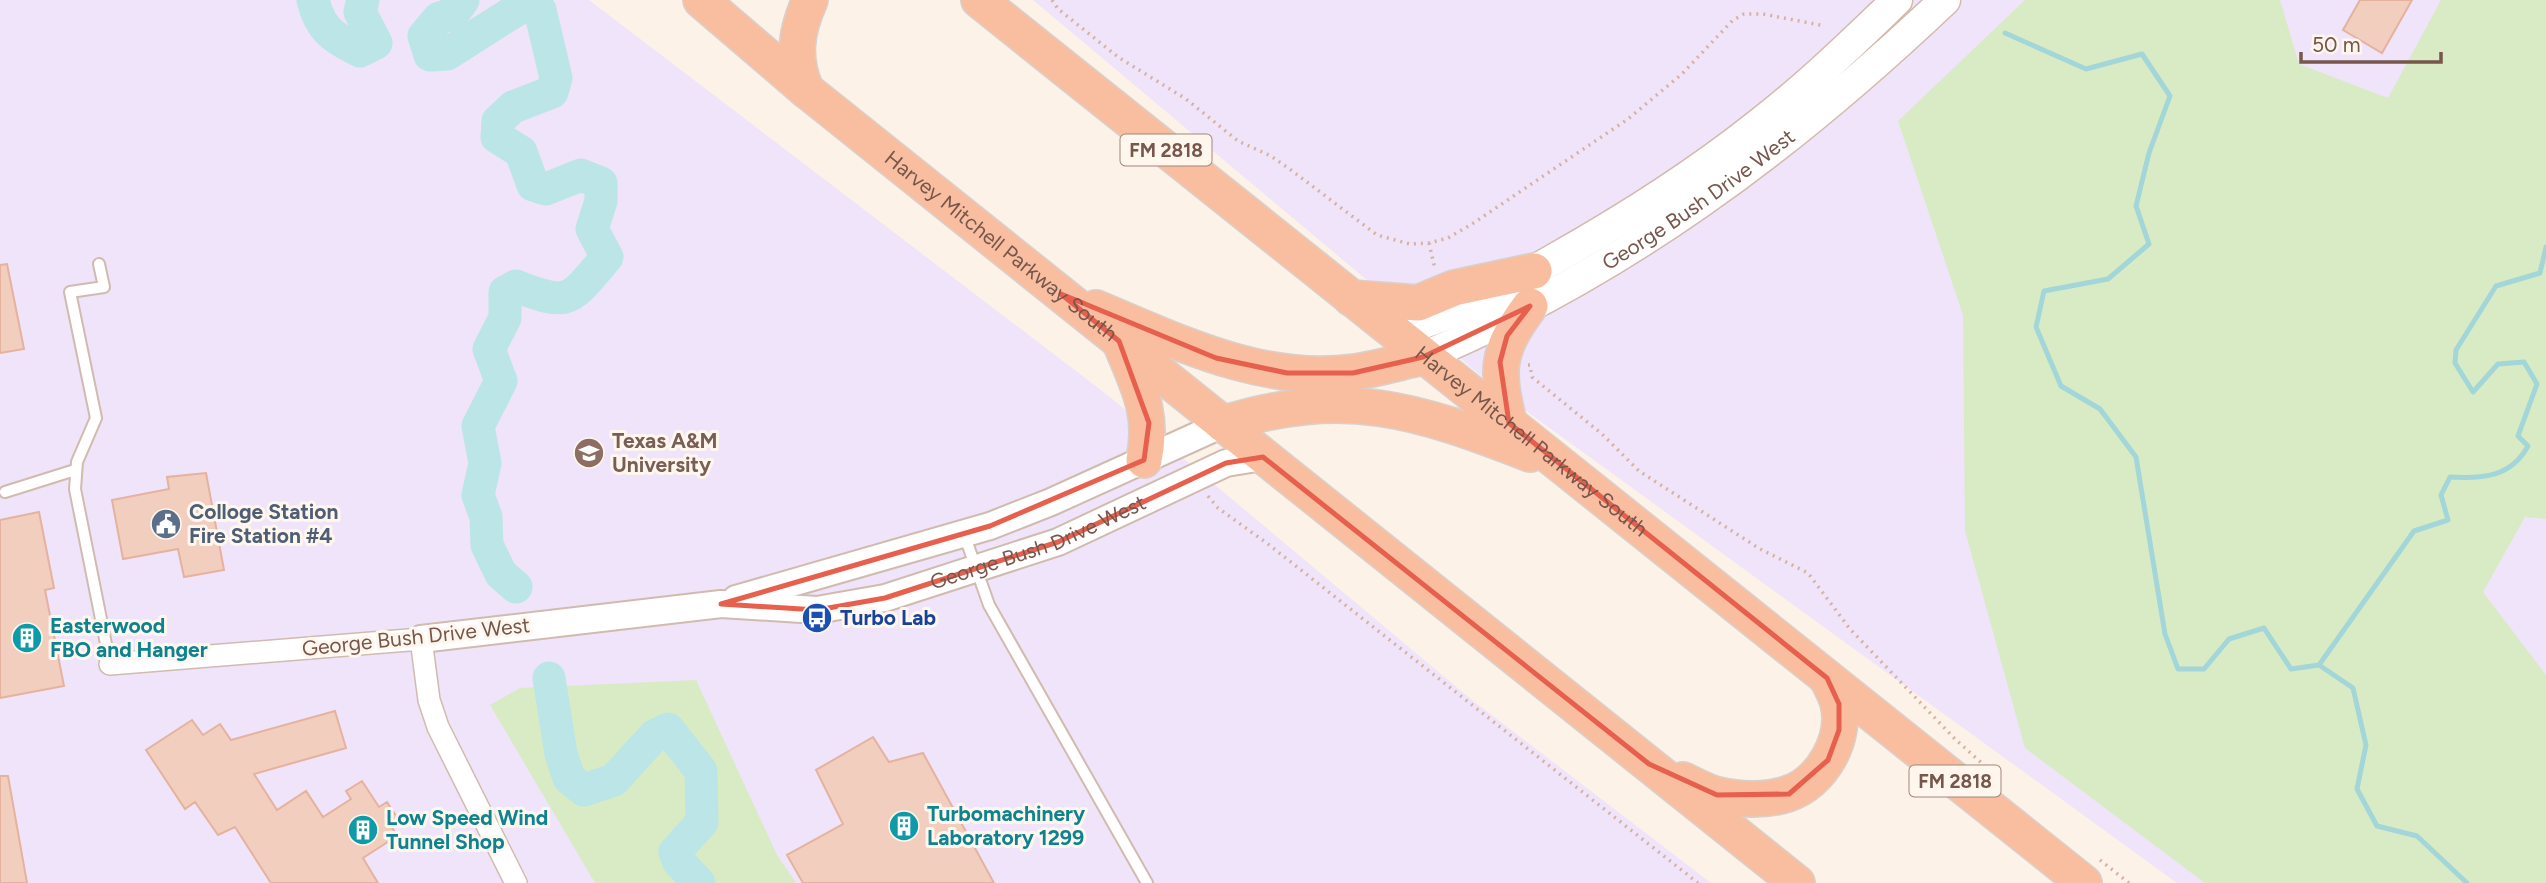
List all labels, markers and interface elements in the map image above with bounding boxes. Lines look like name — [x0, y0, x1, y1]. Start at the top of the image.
scale bar — [2301, 21, 2441, 65]
text: 50 m — [2312, 32, 2361, 57]
street label: George Bush Drive West — [1597, 124, 1800, 275]
road number: FM 2818 — [1120, 134, 1212, 166]
street label: Harvey Mitchell Parkway South — [880, 145, 1123, 346]
street label: Harvey Mitchell Parkway South — [1410, 340, 1653, 541]
place label: Texas A&M University — [612, 428, 718, 477]
school or university icon: Texas A&M University — [572, 436, 606, 470]
street label: George Bush Drive West — [927, 490, 1150, 595]
place label: Colloge Station Fire Station #4 — [189, 499, 338, 548]
public building icon: Colloge Station Fire Station #4 — [149, 507, 183, 541]
bus stop icon: Turbo Lab — [800, 601, 834, 635]
place label: Turbo Lab — [840, 605, 936, 630]
street label: George Bush Drive West — [301, 612, 531, 661]
place label: Easterwood FBO and Hanger — [50, 613, 208, 662]
building icon: Easterwood FBO and Hanger — [10, 621, 44, 655]
road number: FM 2818 — [1910, 766, 2000, 796]
place label: Turbomachinery Laboratory 1299 — [927, 801, 1086, 850]
place label: Low Speed Wind Tunnel Shop — [386, 805, 548, 854]
building icon: Turbomachinery Laboratory 1299 — [887, 809, 921, 843]
building icon: Low Speed Wind Tunnel Shop — [346, 813, 380, 847]

